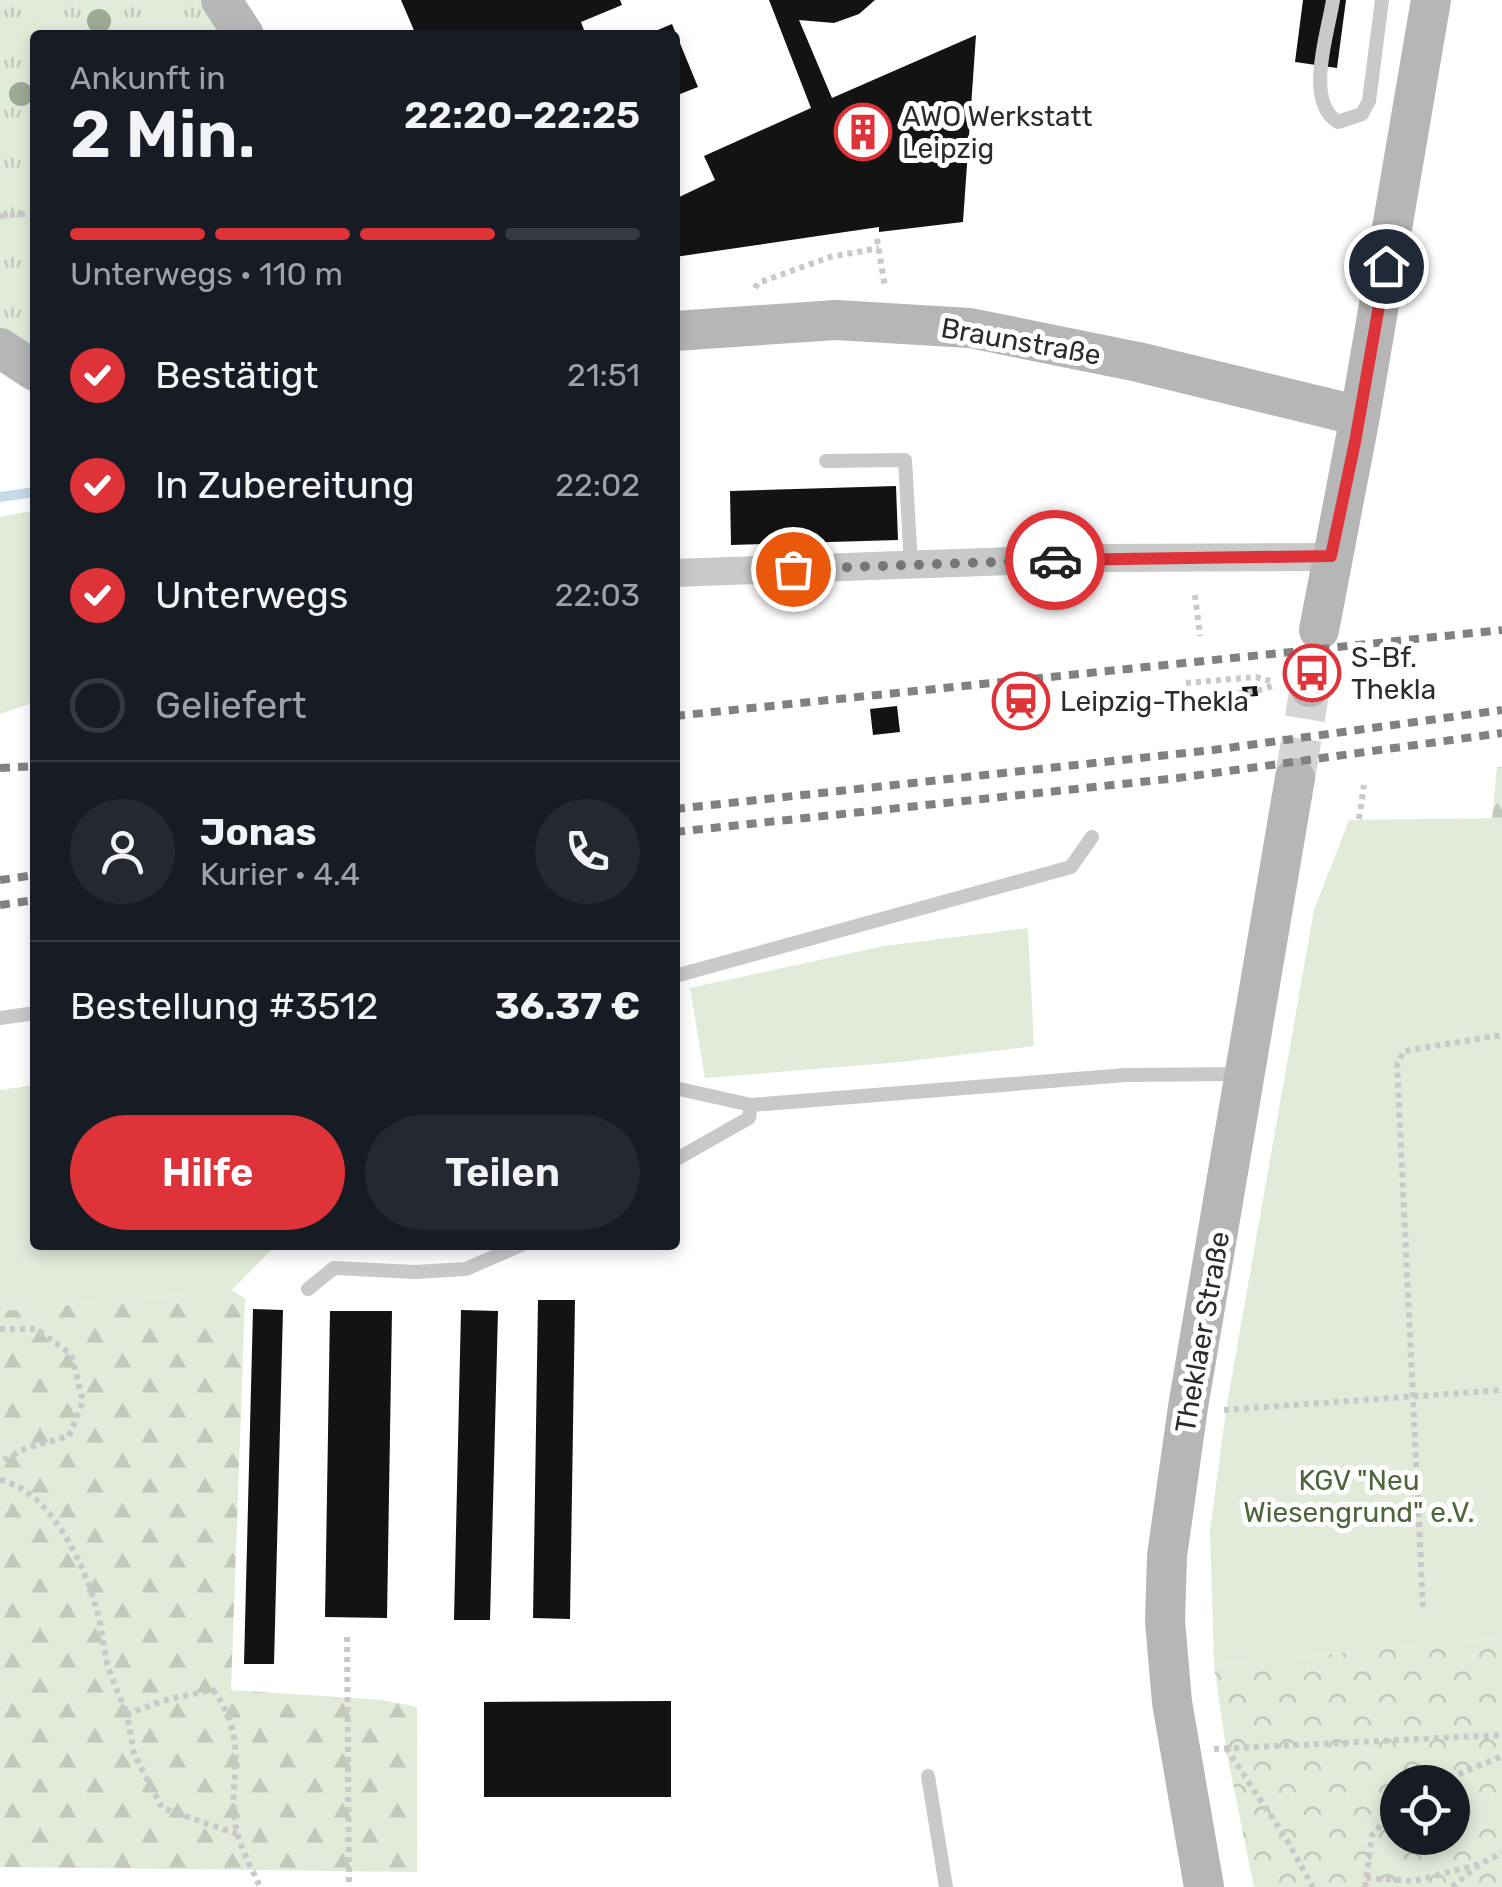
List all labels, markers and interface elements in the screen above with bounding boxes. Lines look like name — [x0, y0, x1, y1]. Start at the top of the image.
text: Ankunft in — [70, 59, 226, 97]
text: 22:20–22:25 — [404, 92, 640, 138]
text: 2 Min. — [70, 96, 256, 173]
place label: AWO Werkstatt Leipzig — [902, 100, 1092, 165]
building icon: AWO Werkstatt Leipzig — [833, 102, 893, 162]
pin — [1344, 224, 1429, 309]
icon: home — [1359, 239, 1414, 294]
text: Unterwegs · 110 m — [70, 255, 343, 293]
street label: Braunstraße — [938, 311, 1103, 372]
icon: check — [70, 348, 125, 403]
text: Bestätigt — [155, 352, 318, 398]
text: 21:51 — [567, 356, 640, 394]
icon: check — [70, 458, 125, 513]
text: In Zubereitung — [155, 462, 415, 508]
text: 22:02 — [555, 466, 640, 504]
courier — [1005, 510, 1105, 610]
pin — [751, 527, 836, 612]
icon: car — [1028, 533, 1083, 588]
icon: bag — [766, 542, 821, 597]
icon: check — [70, 568, 125, 623]
text: Unterwegs — [155, 572, 348, 618]
text: 22:03 — [555, 576, 640, 614]
place label: S-Bf. Thekla — [1351, 641, 1436, 706]
bus stop icon: S-Bf. Thekla — [1282, 643, 1342, 703]
station icon: Leipzig-Thekla — [991, 671, 1051, 731]
text: Geliefert — [155, 682, 307, 728]
place label: Leipzig-Thekla — [1060, 685, 1249, 718]
button: person — [70, 799, 175, 904]
button: phone — [535, 799, 640, 904]
text: Jonas — [200, 809, 317, 855]
text: Kurier · 4.4 — [200, 855, 360, 893]
text: Bestellung #3512 — [70, 983, 378, 1029]
text: 36.37 € — [495, 983, 640, 1029]
button: Hilfe — [70, 1115, 345, 1230]
button: Teilen — [365, 1115, 640, 1230]
street label: Theklaer Straße — [1169, 1229, 1236, 1435]
park label: KGV "Neu Wiesengrund" e.V. — [1243, 1464, 1475, 1529]
map controls — [1380, 1765, 1470, 1855]
button: locate — [1380, 1765, 1470, 1855]

